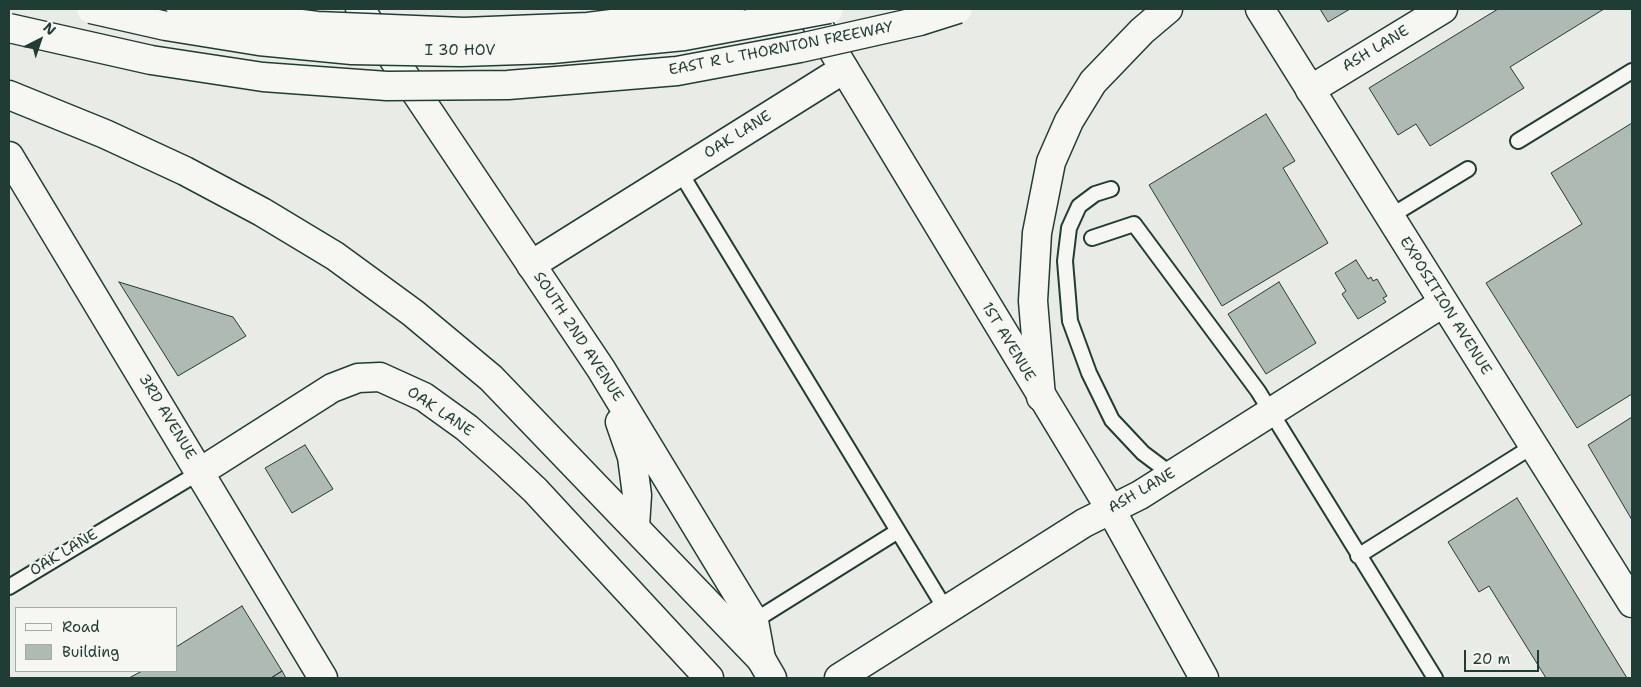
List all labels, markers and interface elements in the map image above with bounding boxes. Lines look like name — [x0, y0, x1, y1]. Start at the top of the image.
north arrow — [15, 15, 65, 65]
text: N — [40, 18, 60, 39]
street label: EAST R L THORNTON FREEWAY — [667, 18, 895, 80]
street label: ASH LANE — [1339, 22, 1413, 76]
street label: I 30 HOV — [425, 42, 495, 60]
street label: OAK LANE — [701, 107, 775, 163]
street label: EXPOSITION AVENUE — [1395, 234, 1495, 378]
street label: SOUTH 2ND AVENUE — [529, 269, 627, 405]
street label: 1ST AVENUE — [977, 299, 1039, 385]
street label: 3RD AVENUE — [134, 371, 200, 463]
street label: OAK LANE — [403, 383, 477, 441]
street label: ASH LANE — [1105, 465, 1179, 517]
street label: OAK LANE — [27, 526, 101, 580]
legend — [15, 607, 178, 672]
text: Road — [62, 617, 100, 637]
scale bar — [1466, 640, 1541, 672]
text: Building — [62, 642, 119, 662]
text: 20 m — [1472, 649, 1511, 669]

